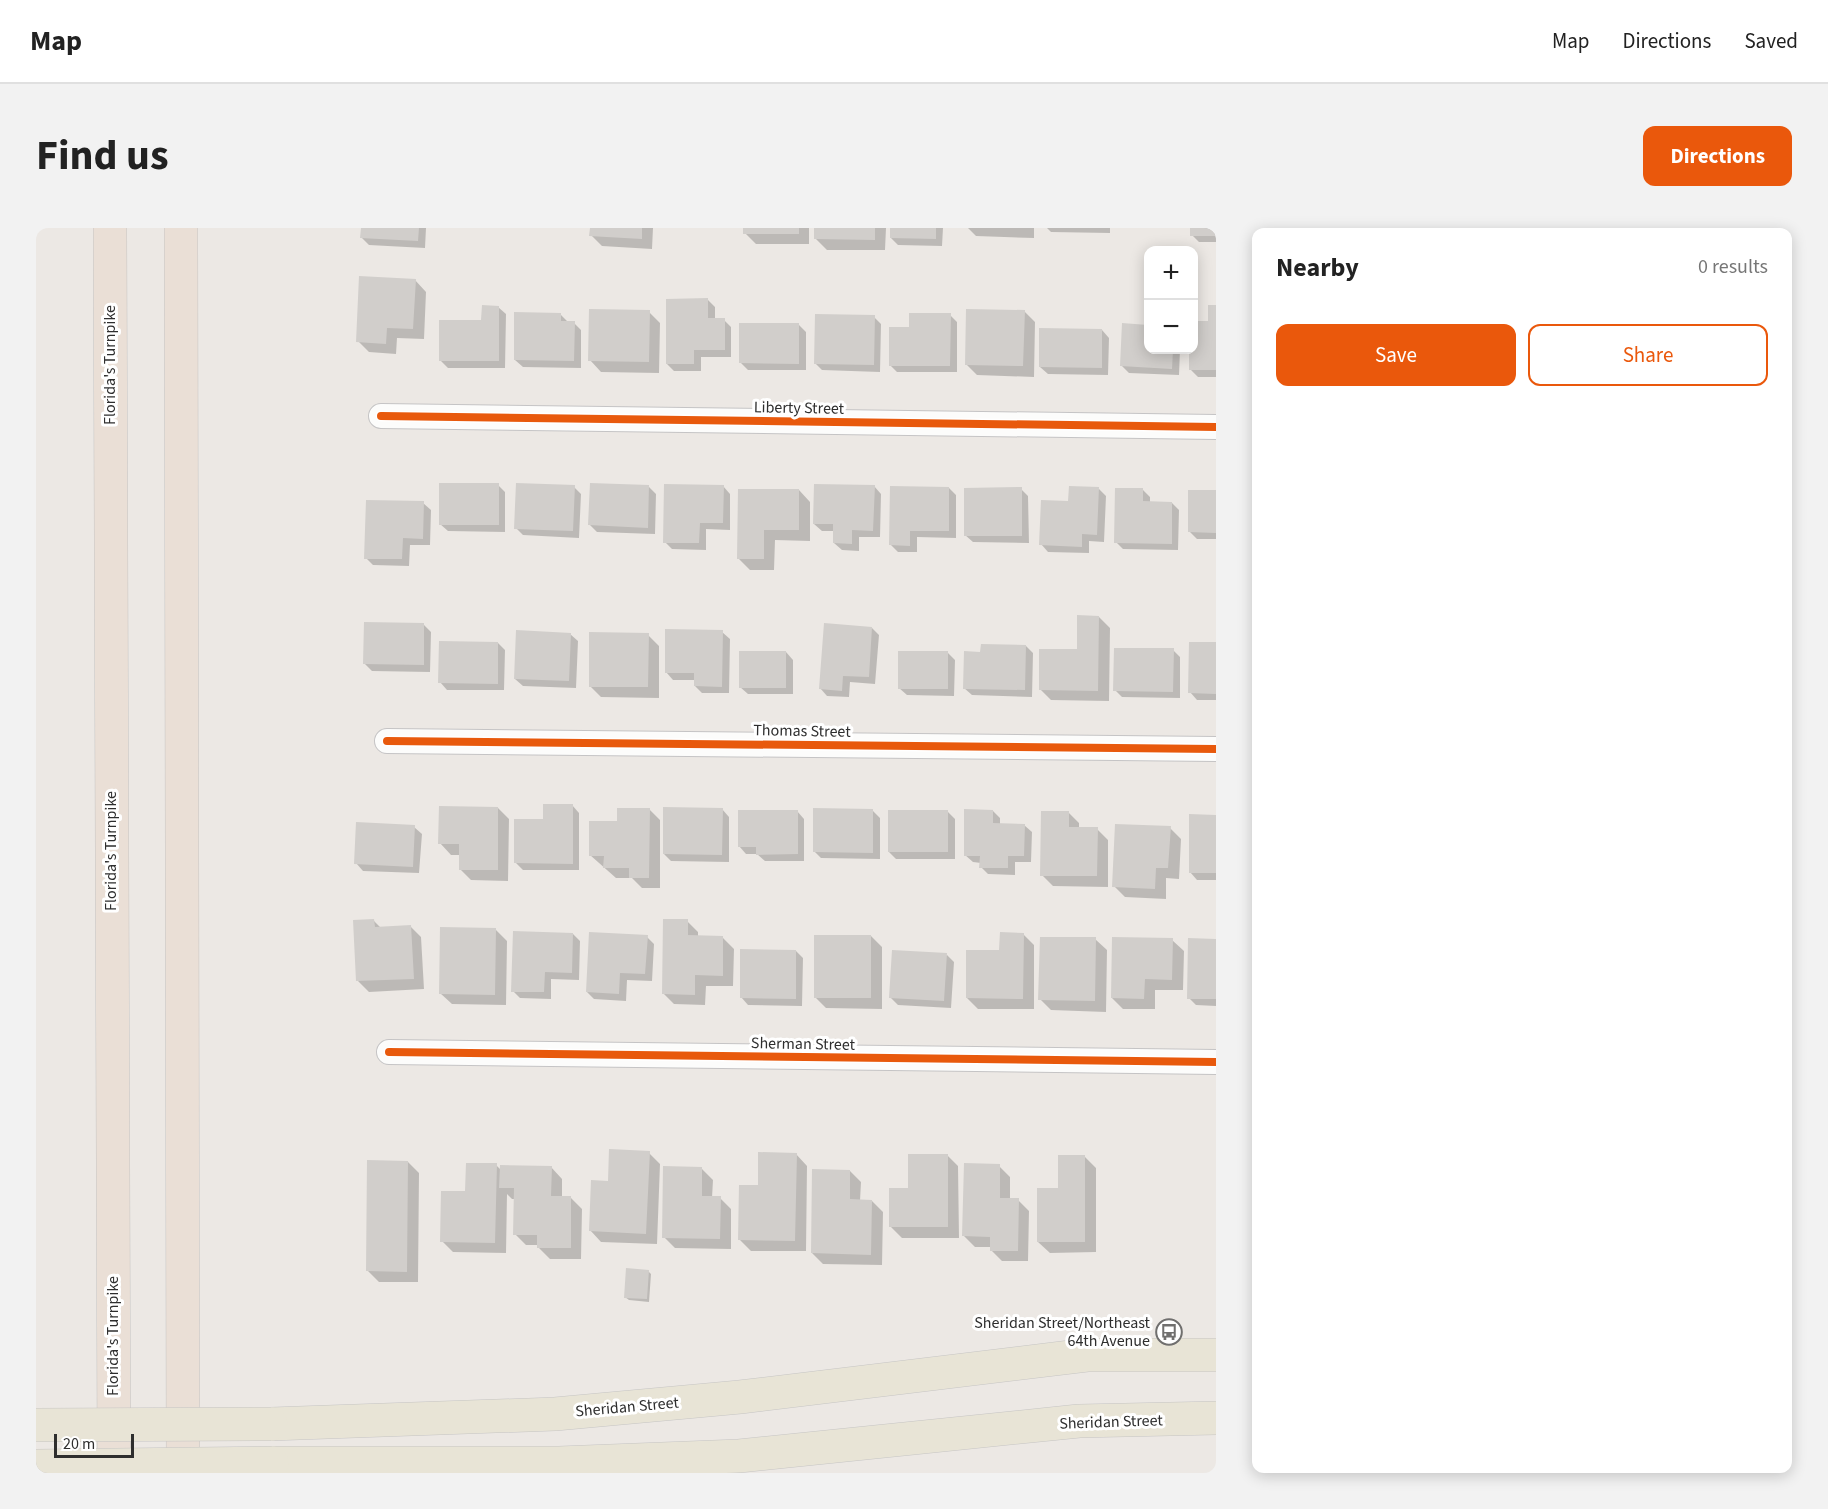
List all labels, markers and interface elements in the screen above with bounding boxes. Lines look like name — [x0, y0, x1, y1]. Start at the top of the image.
text: Map — [30, 21, 82, 61]
text: Map — [1552, 26, 1590, 56]
text: Directions — [1623, 26, 1711, 56]
text: Saved — [1744, 26, 1798, 56]
text: Find us — [36, 126, 169, 186]
button: Directions — [1643, 126, 1792, 186]
map controls — [1144, 246, 1198, 354]
button: + — [1144, 246, 1198, 300]
text: Nearby — [1276, 249, 1359, 286]
text: 0 results — [1698, 253, 1768, 281]
button: − — [1144, 300, 1198, 354]
street label: Florida's Turnpike — [99, 305, 121, 425]
button: Save — [1276, 324, 1516, 386]
button: Share — [1528, 324, 1768, 386]
street label: Liberty Street — [754, 396, 845, 420]
street label: Thomas Street — [753, 719, 851, 743]
street label: Florida's Turnpike — [100, 791, 122, 911]
street label: Sherman Street — [751, 1032, 856, 1056]
street label: Florida's Turnpike — [102, 1276, 124, 1396]
place label: Sheridan Street/Northeast 64th Avenue — [974, 1312, 1151, 1352]
bus stop icon: Sheridan Street/Northeast 64th Avenue — [1154, 1317, 1184, 1347]
street label: Sheridan Street — [574, 1391, 680, 1422]
street label: Sheridan Street — [1059, 1409, 1164, 1435]
scale bar — [54, 1431, 134, 1458]
text: 20 m — [63, 1433, 95, 1455]

